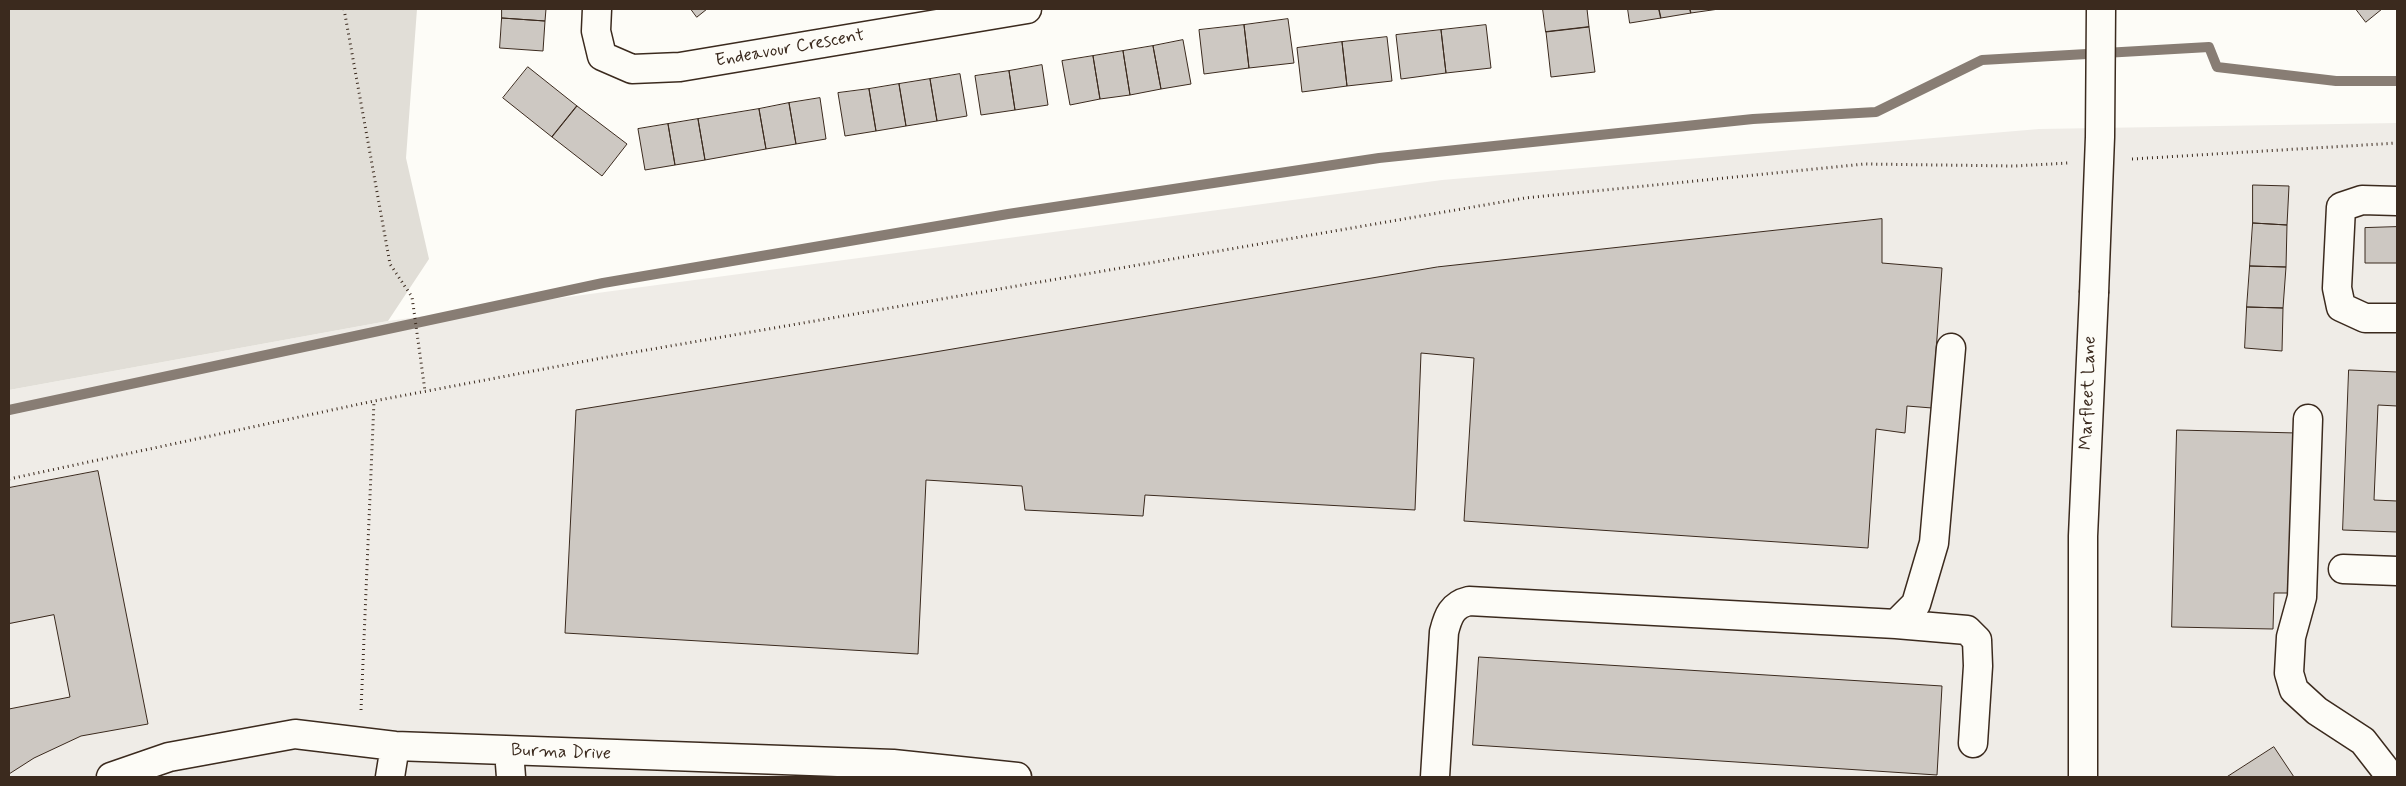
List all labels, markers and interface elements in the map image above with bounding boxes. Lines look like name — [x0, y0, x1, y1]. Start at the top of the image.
street label: Endeavour Crescent — [714, 25, 866, 73]
street label: Marfleet Lane — [2076, 336, 2102, 450]
street label: Burma Drive — [511, 740, 611, 766]

